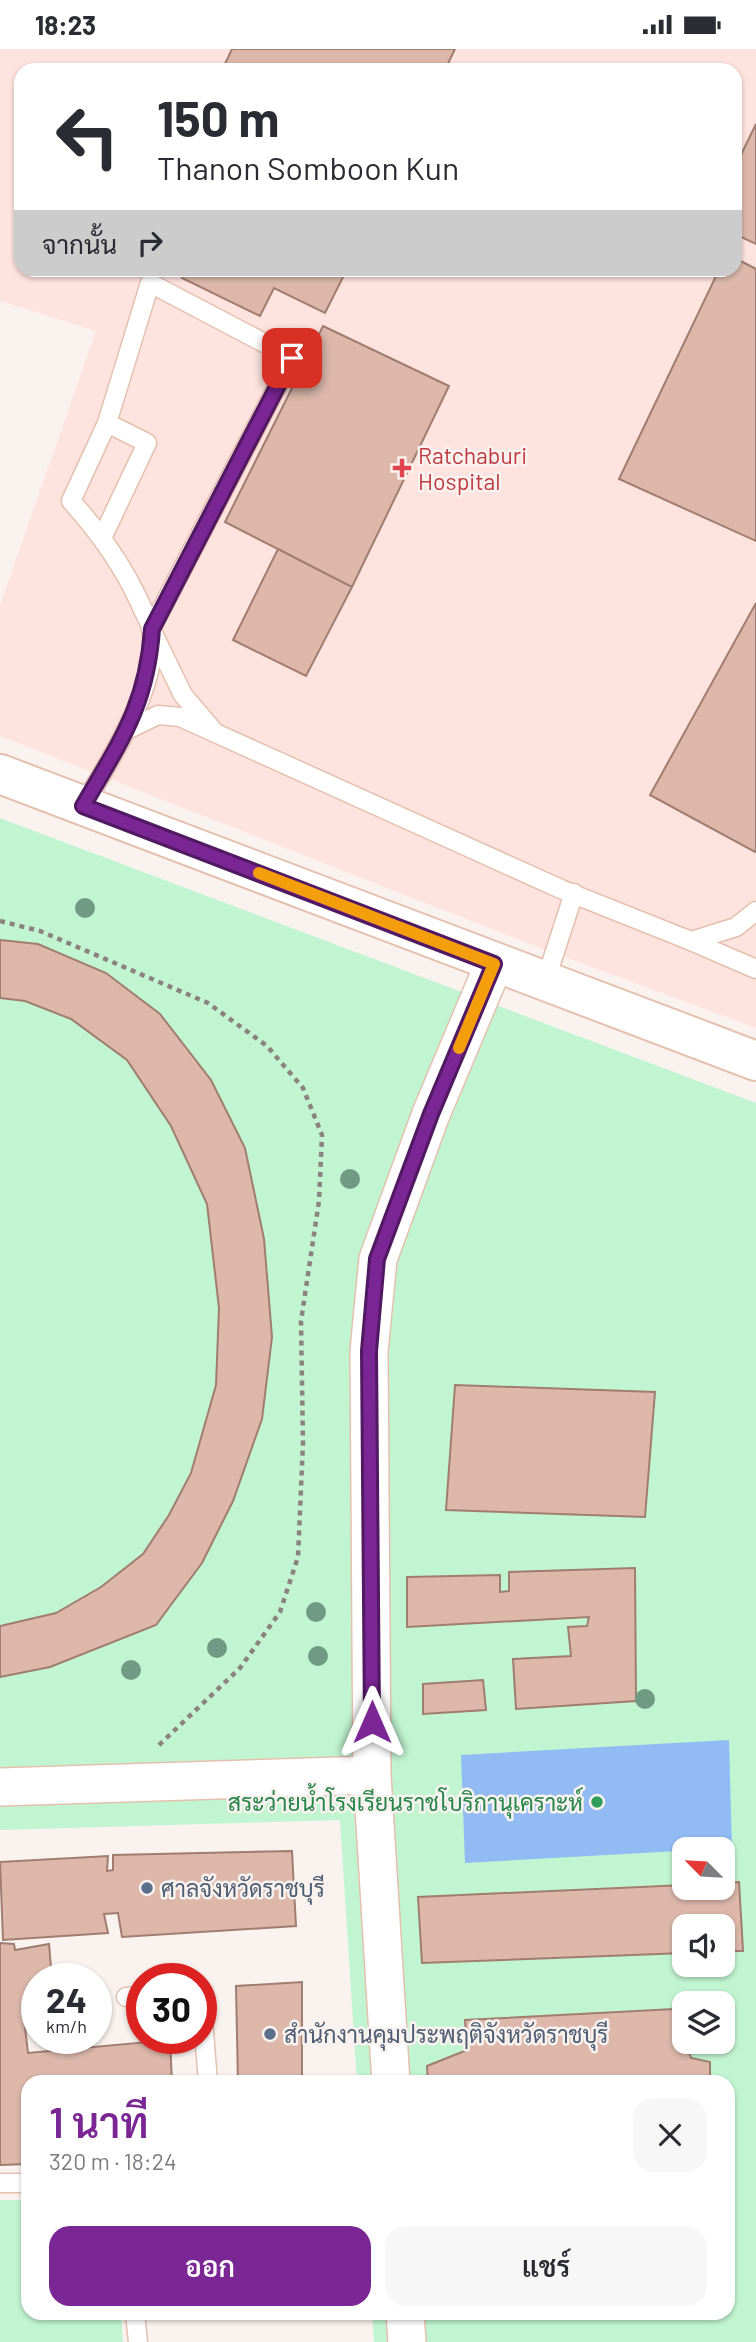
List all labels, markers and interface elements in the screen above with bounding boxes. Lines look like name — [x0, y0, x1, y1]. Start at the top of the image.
text: 18:23 — [35, 9, 96, 40]
text: 150 m — [157, 88, 279, 147]
icon: left — [42, 91, 133, 182]
text: Thanon Somboon Kun — [157, 148, 459, 186]
icon: right — [131, 224, 169, 262]
text: จากนั้น — [42, 228, 117, 259]
pin — [262, 328, 322, 388]
icon: arrive — [273, 339, 311, 377]
place label: Ratchaburi Hospital — [418, 441, 527, 495]
marker: Ratchaburi Hospital — [392, 458, 412, 478]
position arrow — [335, 1685, 409, 1759]
place label: สระว่ายน้ำโรงเรียนราชโบริกานุเคราะห์ — [228, 1783, 583, 1819]
marker: สระว่ายน้ำโรงเรียนราชโบริกานุเคราะห์ — [589, 1794, 605, 1810]
north arrow — [672, 1837, 735, 1901]
map controls — [672, 1837, 735, 2054]
place label: ศาลจังหวัดราชบุรี — [161, 1874, 325, 1905]
marker: ศาลจังหวัดราชบุรี — [139, 1880, 155, 1896]
button: sound — [672, 1914, 735, 1977]
speed limit sign: 30 — [126, 1963, 217, 2054]
text: 24 — [46, 1978, 87, 2020]
button: layers — [672, 1991, 735, 2054]
text: km/h — [46, 2015, 87, 2037]
place label: สำนักงานคุมประพฤติจังหวัดราชบุรี — [284, 2020, 608, 2051]
marker: สำนักงานคุมประพฤติจังหวัดราชบุรี — [262, 2026, 278, 2042]
text: 1 นาที — [49, 2096, 149, 2146]
button: close — [633, 2098, 707, 2172]
text: 320 m · 18:24 — [49, 2147, 177, 2175]
button: ออก — [49, 2226, 371, 2306]
button: แชร์ — [385, 2226, 707, 2306]

